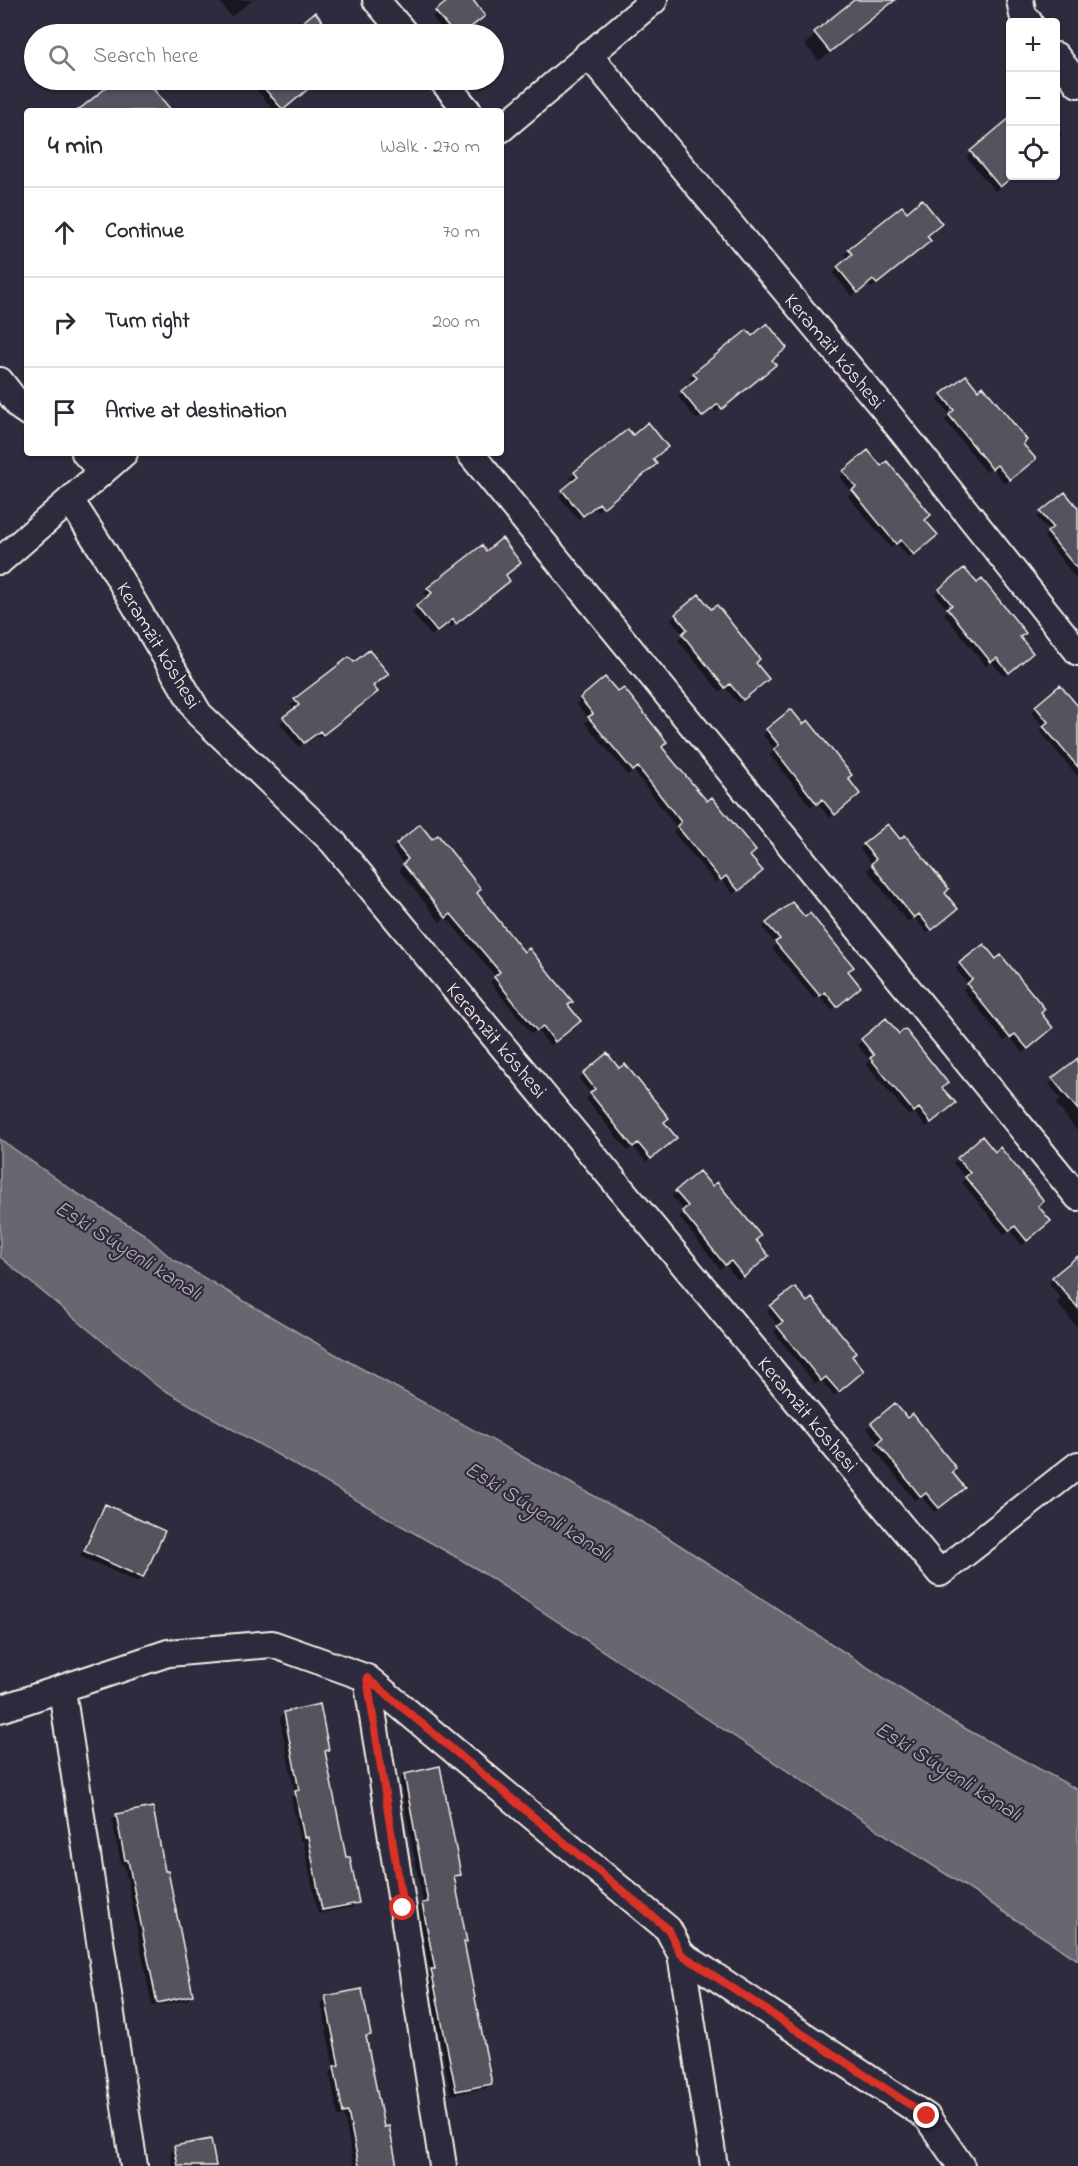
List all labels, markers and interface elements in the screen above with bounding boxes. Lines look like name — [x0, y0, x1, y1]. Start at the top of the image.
map controls — [1006, 18, 1060, 180]
button: + — [1006, 18, 1060, 72]
search box — [24, 24, 504, 90]
icon: search — [45, 41, 78, 74]
text: Search here — [93, 41, 198, 73]
button: − — [1006, 72, 1060, 126]
button: locate — [1006, 126, 1060, 180]
text: 4 min — [48, 128, 103, 166]
text: Walk · 270 m — [380, 133, 480, 162]
icon: ahead — [48, 216, 81, 249]
text: Continue — [105, 216, 184, 248]
text: 70 m — [443, 218, 480, 247]
street label: Keramzit kóshesi — [776, 288, 891, 417]
icon: right — [48, 306, 81, 339]
text: Turn right — [105, 306, 190, 338]
text: 200 m — [432, 308, 480, 337]
icon: arrive — [48, 396, 81, 429]
text: Arrive at destination — [105, 396, 287, 428]
street label: Keramzit kóshesi — [108, 577, 207, 715]
street label: Keramzit kóshesi — [438, 977, 553, 1106]
water label: Eski Súyenli kanalı — [48, 1193, 208, 1310]
street label: Keramzit kóshesi — [749, 1351, 864, 1480]
water label: Eski Súyenli kanalı — [458, 1454, 618, 1571]
water label: Eski Súyenli kanalı — [868, 1714, 1028, 1831]
route start — [389, 1894, 415, 1920]
route end — [913, 2102, 939, 2128]

